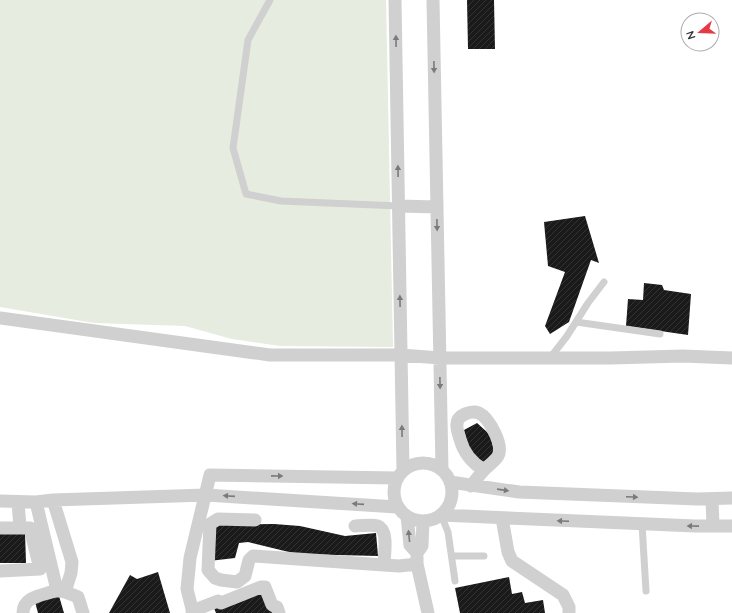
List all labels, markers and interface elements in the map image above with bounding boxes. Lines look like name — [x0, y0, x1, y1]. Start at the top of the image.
north arrow — [680, 12, 720, 52]
text: N — [683, 29, 698, 41]
one-way arrow — [393, 34, 399, 47]
one-way arrow — [431, 61, 437, 74]
one-way arrow — [395, 164, 401, 177]
one-way arrow — [434, 219, 440, 232]
one-way arrow — [397, 294, 403, 307]
one-way arrow — [437, 377, 443, 390]
one-way arrow — [399, 424, 405, 437]
one-way arrow — [271, 473, 284, 479]
one-way arrow — [497, 487, 509, 493]
one-way arrow — [223, 493, 235, 500]
one-way arrow — [626, 494, 639, 500]
one-way arrow — [352, 501, 365, 508]
one-way arrow — [557, 517, 569, 524]
one-way arrow — [686, 523, 699, 529]
one-way arrow — [406, 530, 412, 542]

